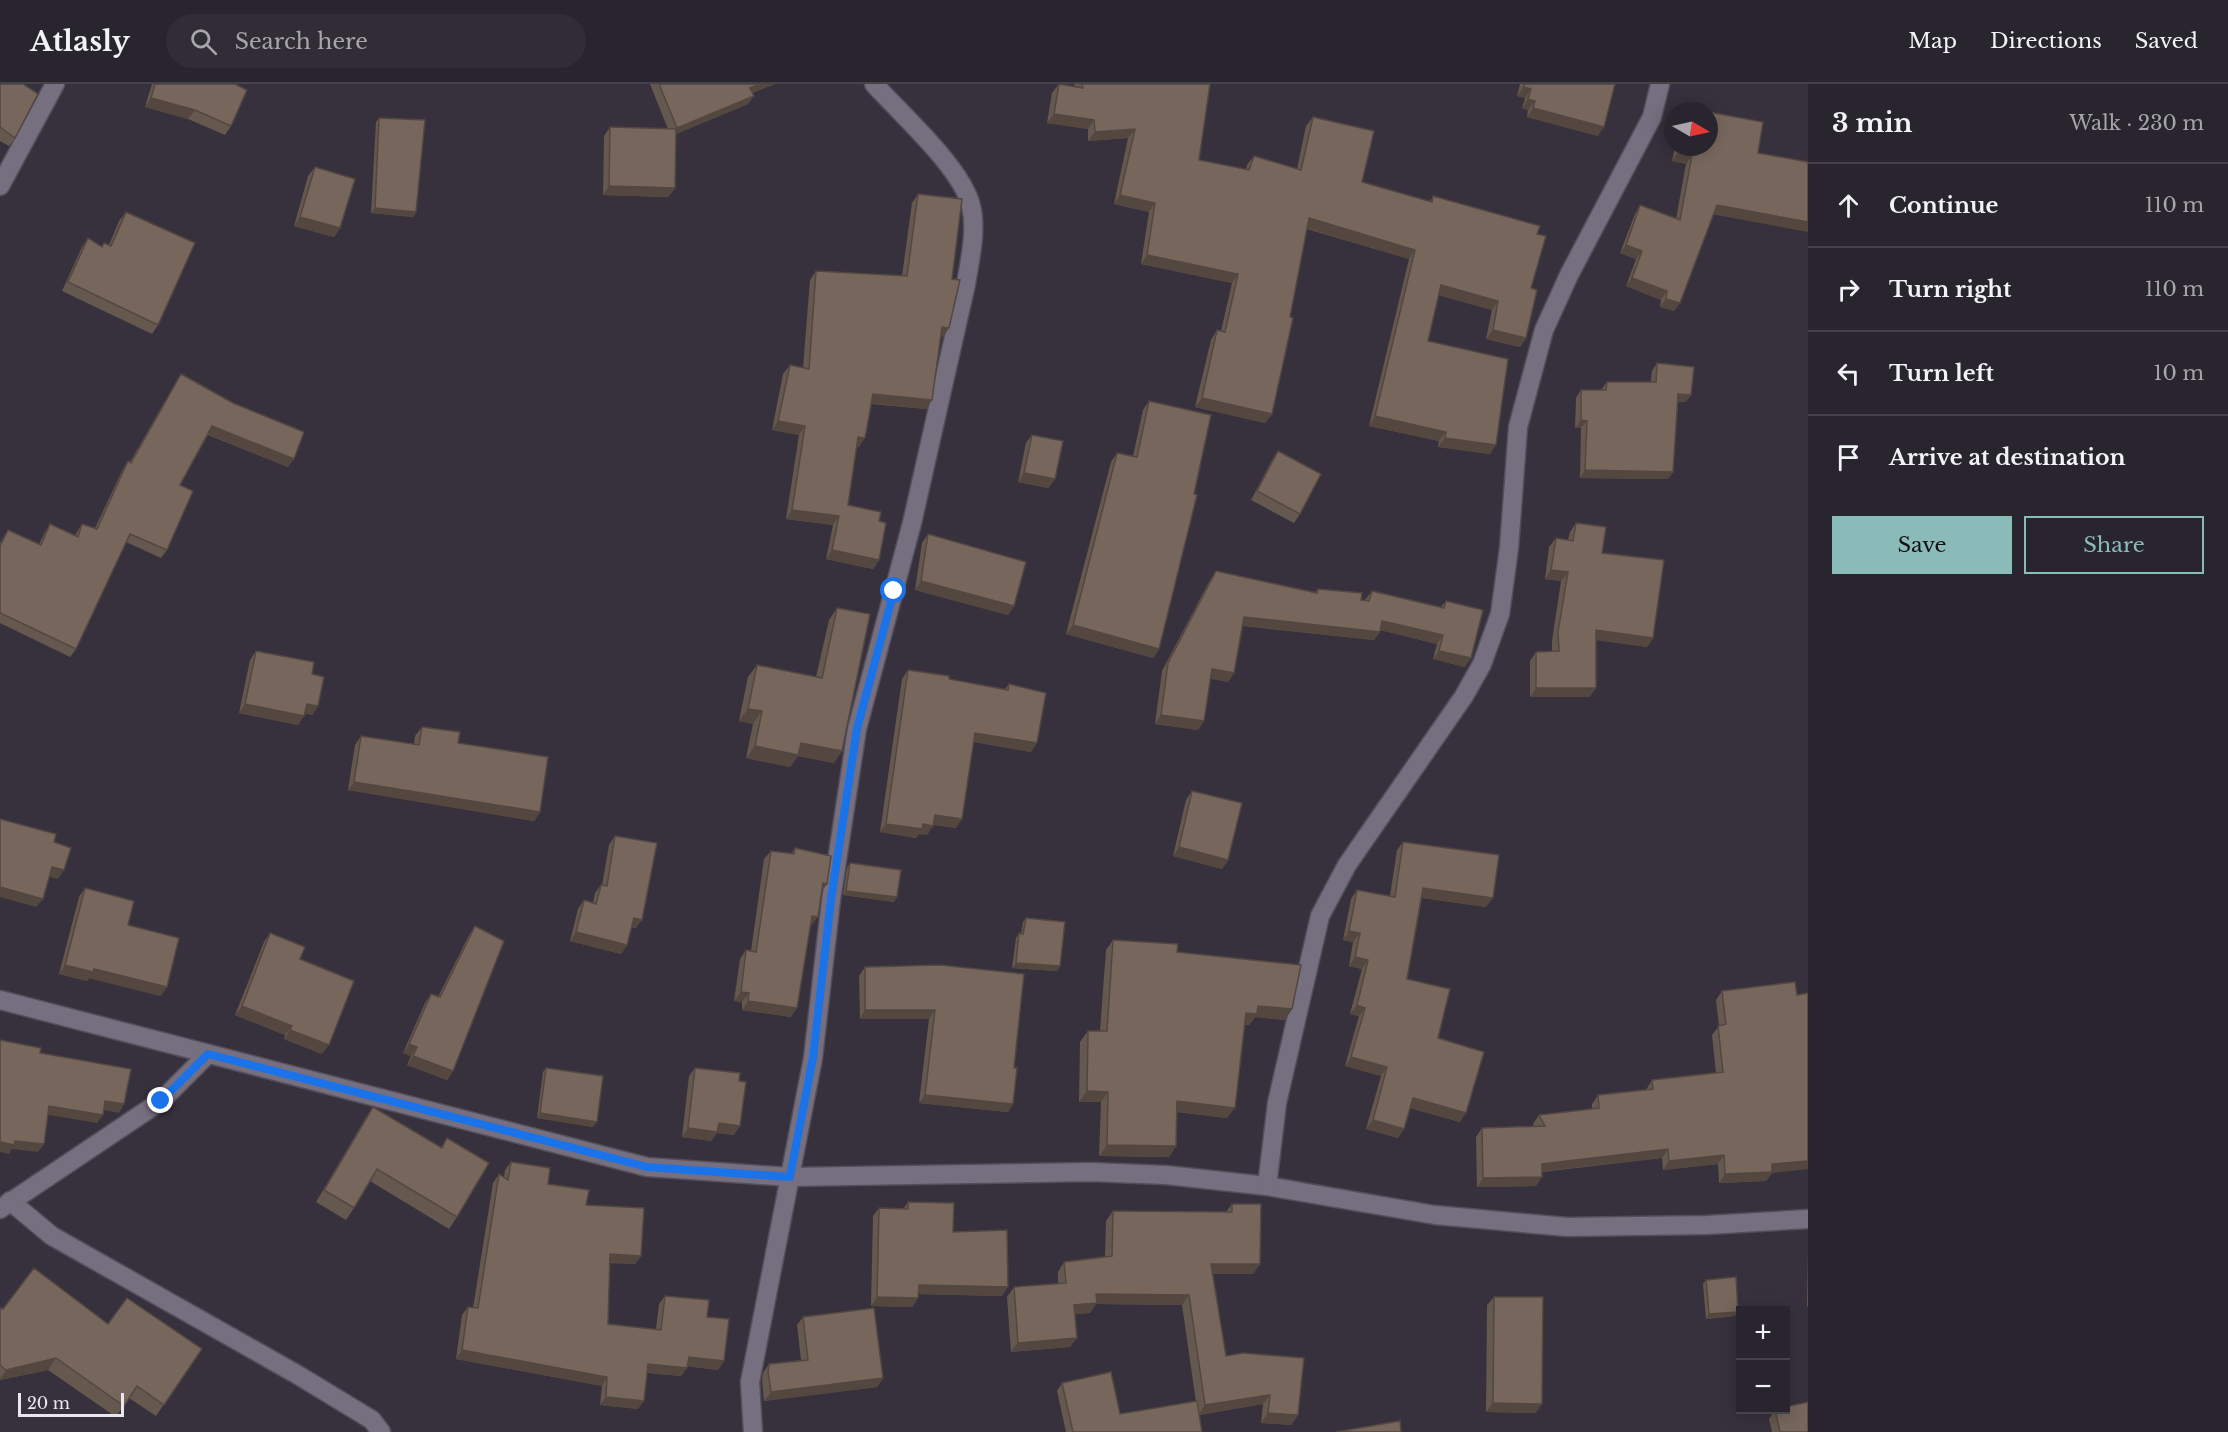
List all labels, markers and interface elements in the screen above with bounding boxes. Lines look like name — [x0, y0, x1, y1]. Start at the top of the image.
search box — [166, 14, 586, 68]
text: Atlasly — [30, 24, 130, 59]
icon: search — [187, 25, 220, 58]
text: Search here — [235, 28, 368, 55]
text: Map — [1908, 28, 1957, 54]
text: Directions — [1990, 28, 2102, 54]
text: Saved — [2135, 28, 2198, 54]
north arrow — [1664, 102, 1718, 156]
text: 3 min — [1832, 107, 1913, 139]
text: Walk · 230 m — [2069, 111, 2204, 135]
icon: ahead — [1832, 189, 1865, 222]
text: Continue — [1889, 192, 1998, 219]
text: 110 m — [2145, 193, 2204, 217]
icon: right — [1832, 273, 1865, 306]
text: Turn right — [1889, 276, 2011, 303]
text: 110 m — [2145, 277, 2204, 301]
icon: left — [1832, 357, 1865, 390]
text: Turn left — [1889, 360, 1994, 387]
text: 10 m — [2154, 361, 2204, 385]
icon: arrive — [1832, 441, 1865, 474]
text: Arrive at destination — [1889, 444, 2126, 471]
button: Save — [1832, 516, 2012, 574]
button: Share — [2024, 516, 2204, 574]
route start — [880, 577, 906, 603]
route end — [147, 1087, 173, 1113]
map controls — [1736, 1306, 1790, 1414]
button: + — [1736, 1306, 1790, 1360]
button: − — [1736, 1360, 1790, 1414]
scale bar — [18, 1390, 124, 1418]
text: 20 m — [27, 1393, 70, 1413]

